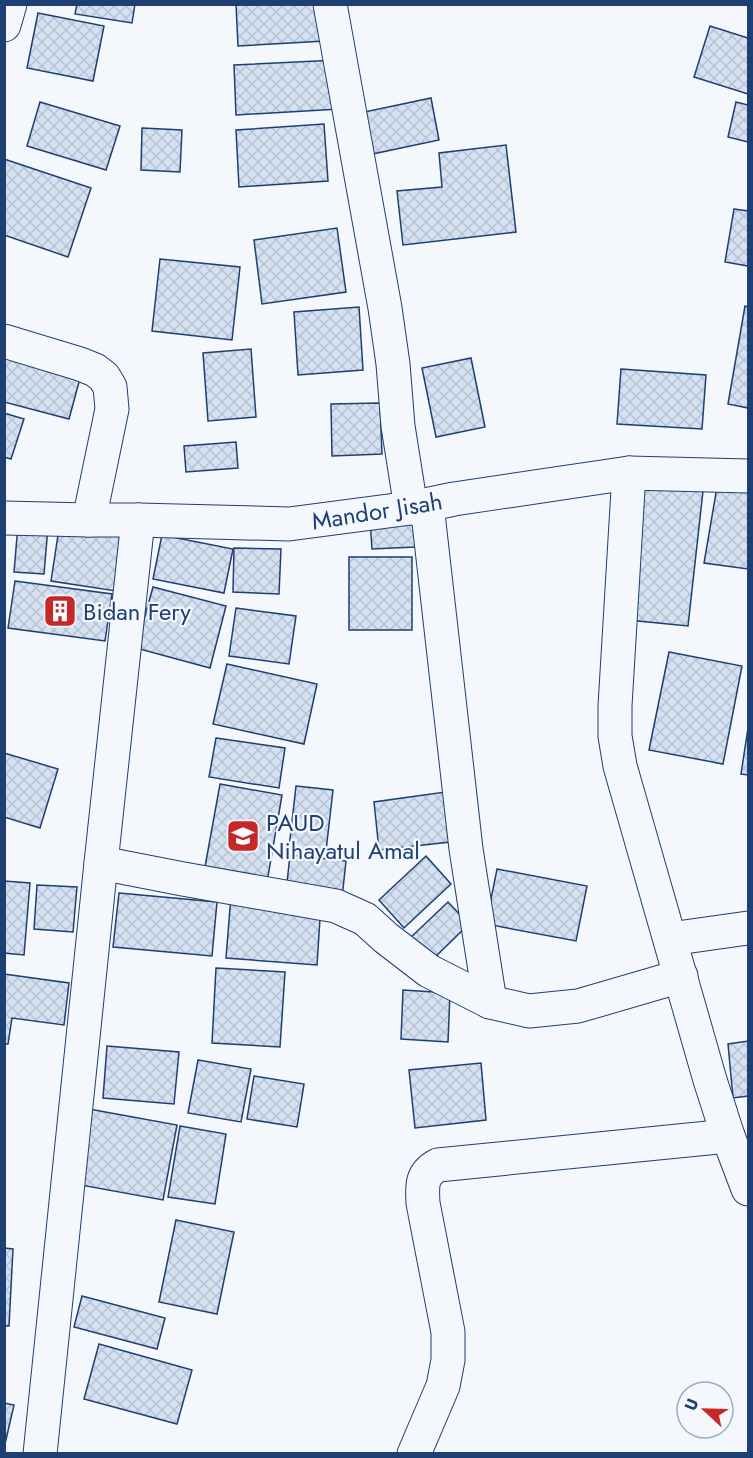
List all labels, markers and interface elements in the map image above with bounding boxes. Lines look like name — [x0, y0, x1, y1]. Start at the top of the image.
street label: Mandor Jisah — [309, 483, 445, 539]
building icon: Bidan Fery — [42, 593, 78, 629]
place label: Bidan Fery — [83, 594, 191, 629]
place label: PAUD Nihayatul Amal — [266, 805, 420, 868]
school or university icon: PAUD Nihayatul Amal — [225, 818, 261, 854]
north arrow — [675, 1380, 735, 1440]
text: U — [679, 1395, 704, 1414]

